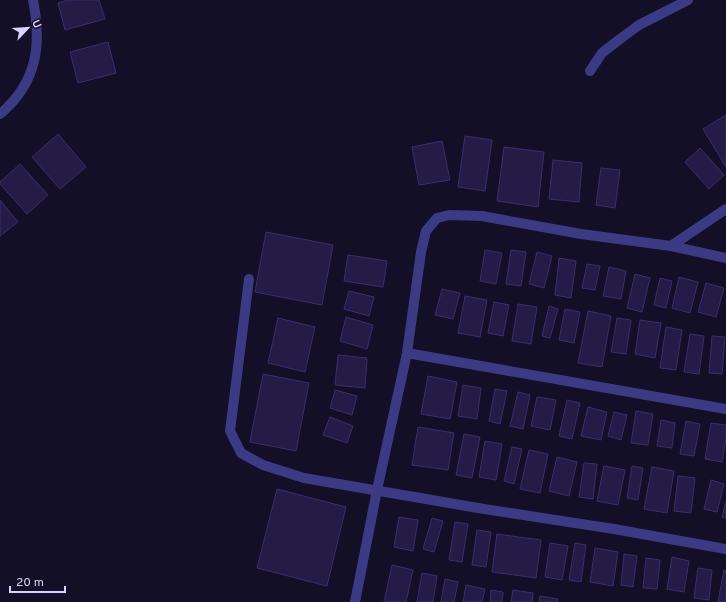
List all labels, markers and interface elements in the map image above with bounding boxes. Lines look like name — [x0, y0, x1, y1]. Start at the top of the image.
north arrow — [8, 8, 48, 48]
text: U — [28, 18, 44, 31]
scale bar — [10, 568, 65, 594]
text: 20 m — [16, 575, 44, 591]

